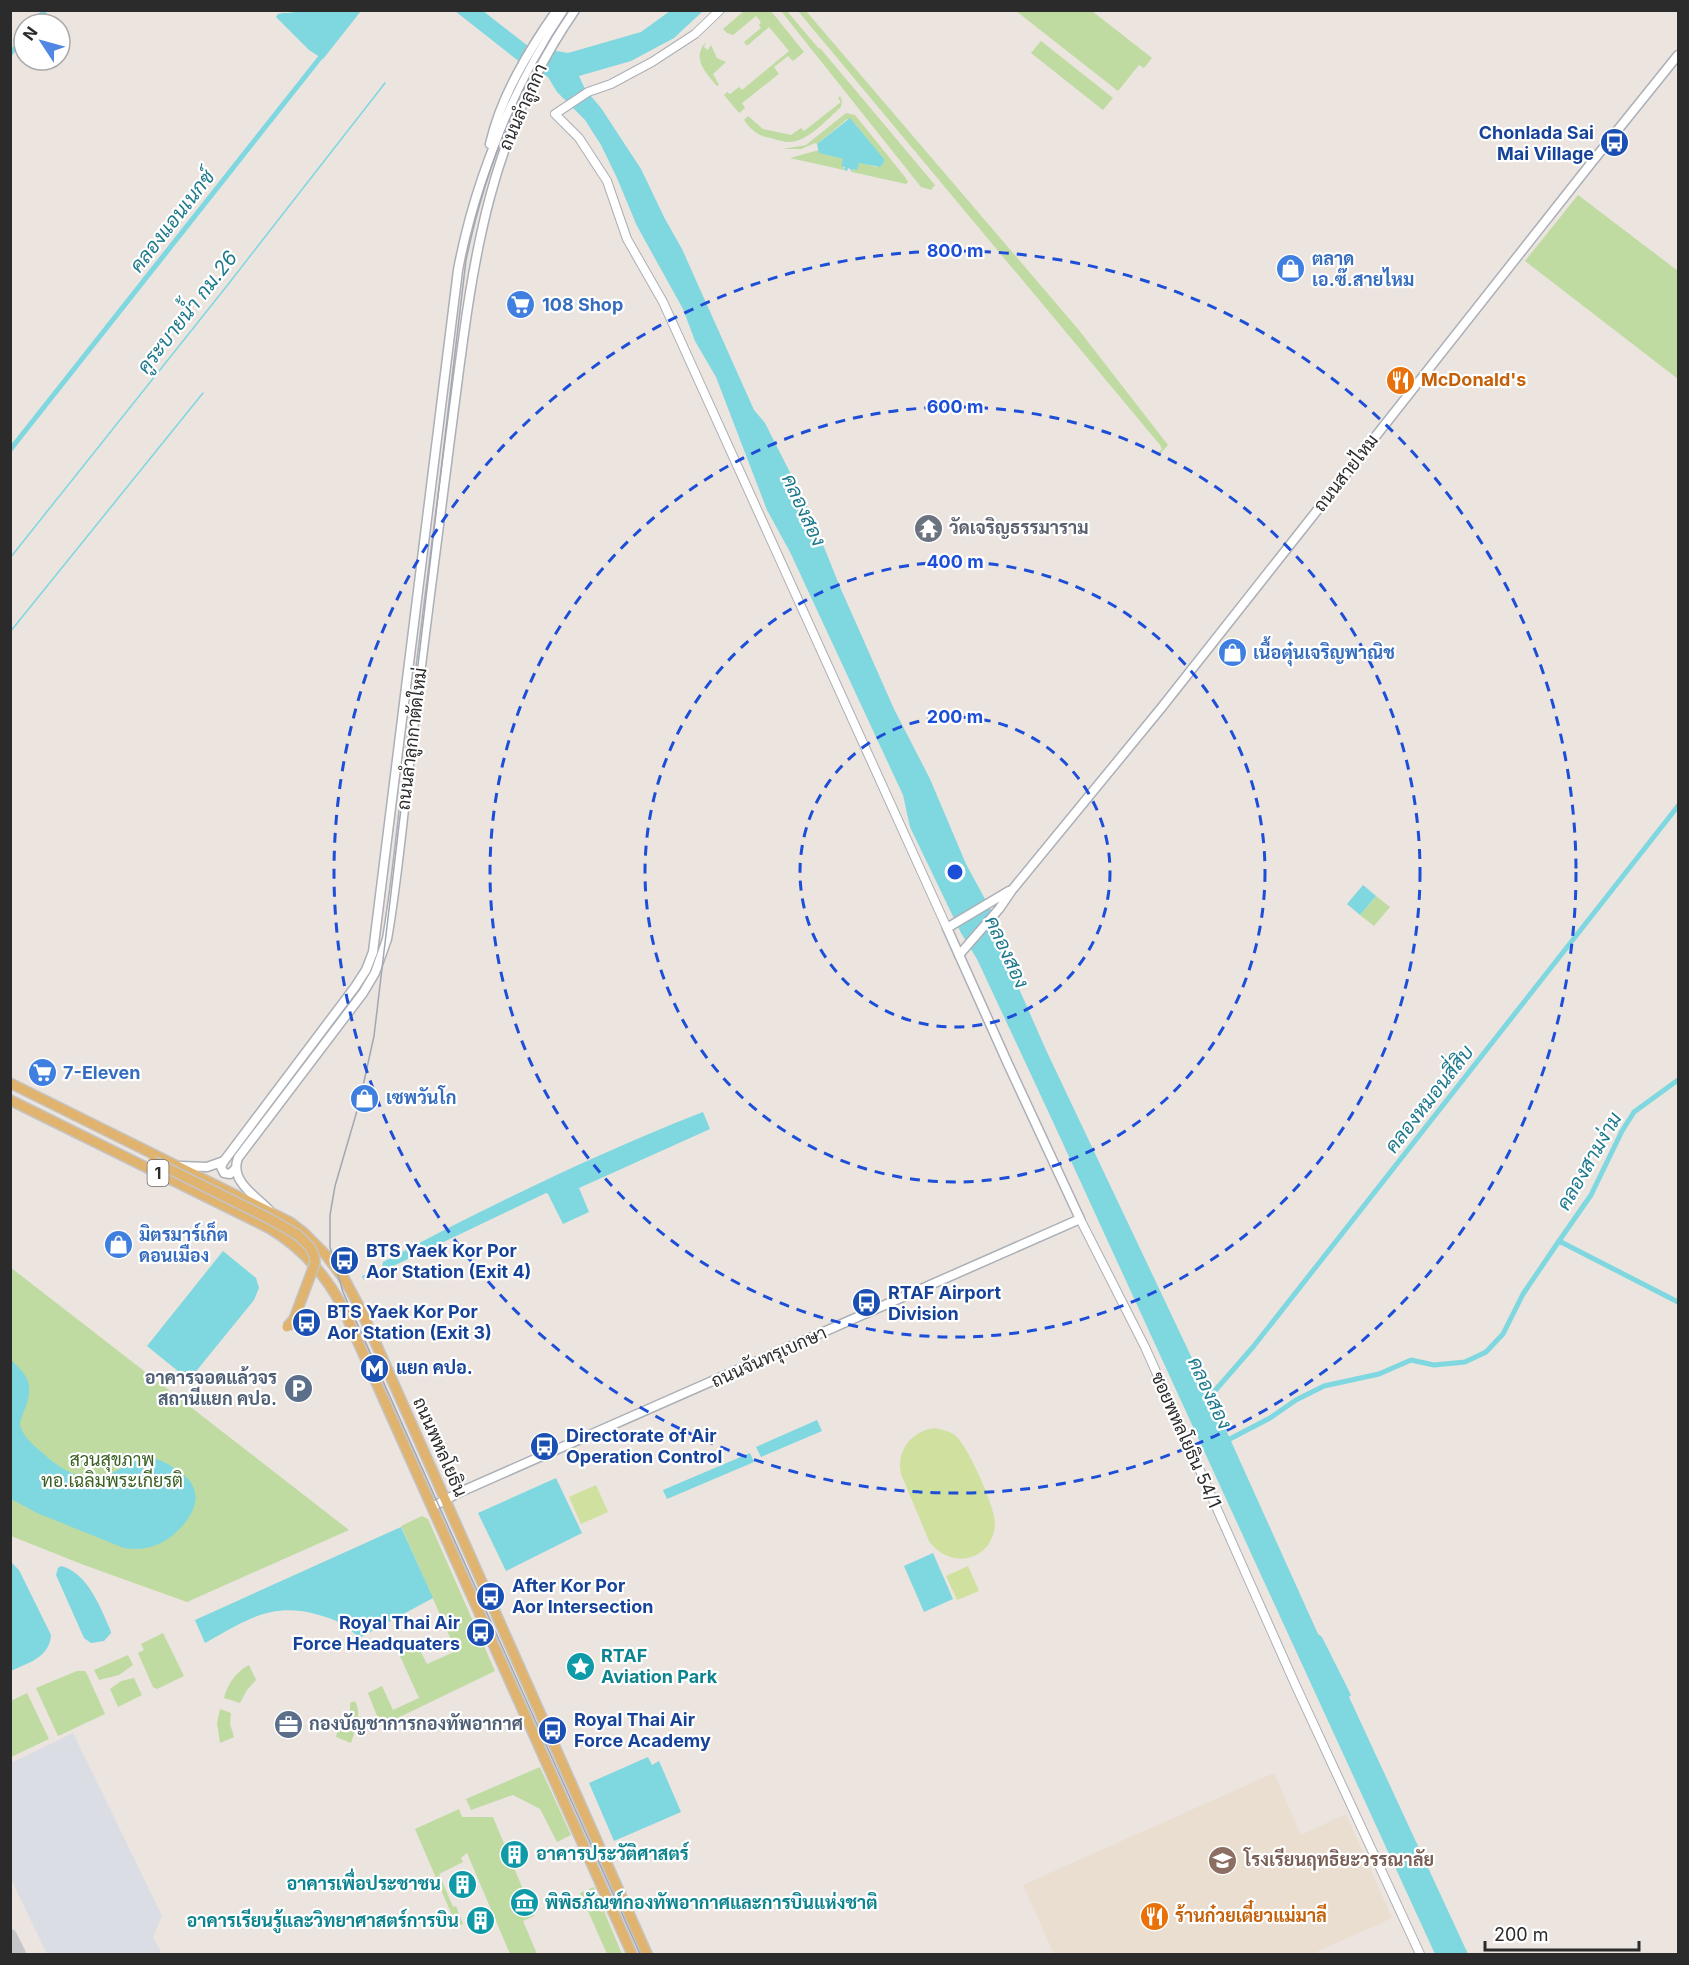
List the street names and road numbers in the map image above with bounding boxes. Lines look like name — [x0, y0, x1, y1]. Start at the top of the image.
street label: ถนนลำลูกกา — [494, 60, 554, 155]
street label: ถนนสายไหม — [1307, 429, 1382, 516]
street label: ถนนลำลูกกาตัดใหม่ — [390, 666, 434, 812]
road number: 1 — [148, 1160, 168, 1186]
street label: ถนนจันทรุเบกษา — [708, 1322, 830, 1393]
street label: ซอยพหลโยธิน 54/1 — [1147, 1368, 1228, 1511]
street label: ถนนพหลโยธิน — [409, 1393, 474, 1500]

